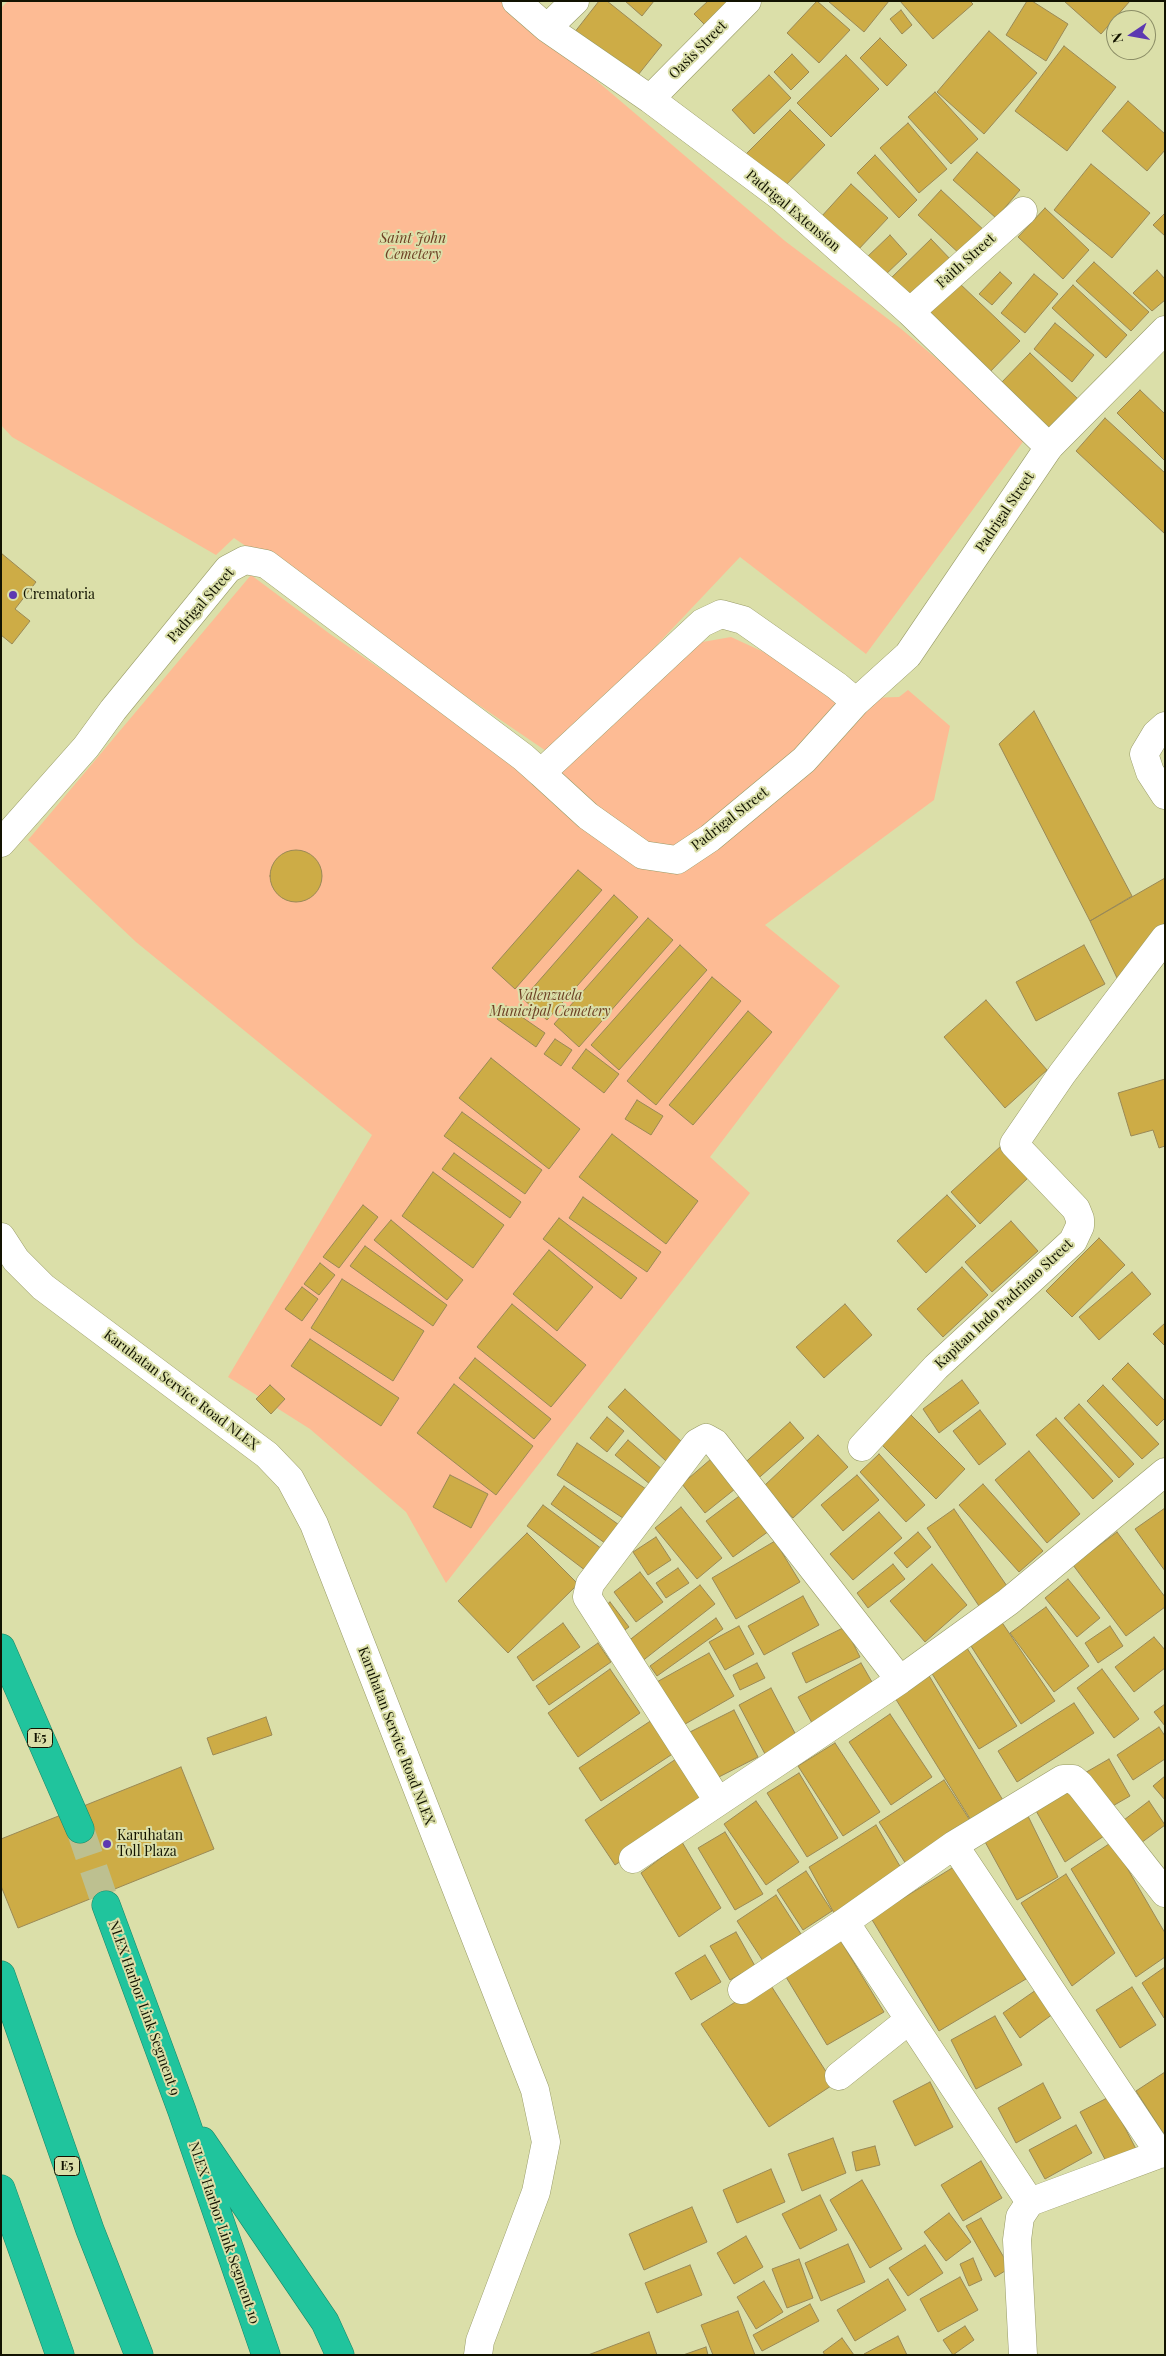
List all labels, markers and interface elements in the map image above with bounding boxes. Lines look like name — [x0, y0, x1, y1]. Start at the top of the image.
north arrow — [1106, 10, 1156, 60]
street label: Oasis Street — [666, 18, 730, 82]
text: N — [1106, 31, 1127, 45]
street label: Padrigal Extension — [742, 167, 844, 255]
street label: Faith Street — [933, 230, 999, 292]
park label: Saint John Cemetery — [380, 231, 446, 264]
street label: Padrigal Street — [972, 469, 1038, 555]
street label: Padrigal Street — [164, 564, 238, 646]
place label: Crematoria — [23, 587, 95, 603]
marker: Crematoria — [7, 589, 19, 601]
street label: Padrigal Street — [688, 784, 772, 854]
park label: Valenzuela Municipal Cemetery — [489, 988, 611, 1020]
street label: Kapitan Indo Padrinao Street — [932, 1236, 1076, 1372]
street label: Karuhatan Service Road NLEX — [100, 1326, 262, 1454]
street label: Karuhatan Service Road NLEX — [354, 1645, 438, 1827]
road number: E5 — [28, 1729, 52, 1748]
place label: Karuhatan Toll Plaza — [117, 1828, 183, 1860]
marker: Karuhatan Toll Plaza — [101, 1838, 113, 1850]
street label: NLEX Harbor Link Segment 9 — [104, 1918, 184, 2098]
street label: NLEX Harbor Link Segment 10 — [185, 2140, 263, 2326]
road number: E5 — [54, 2156, 80, 2176]

